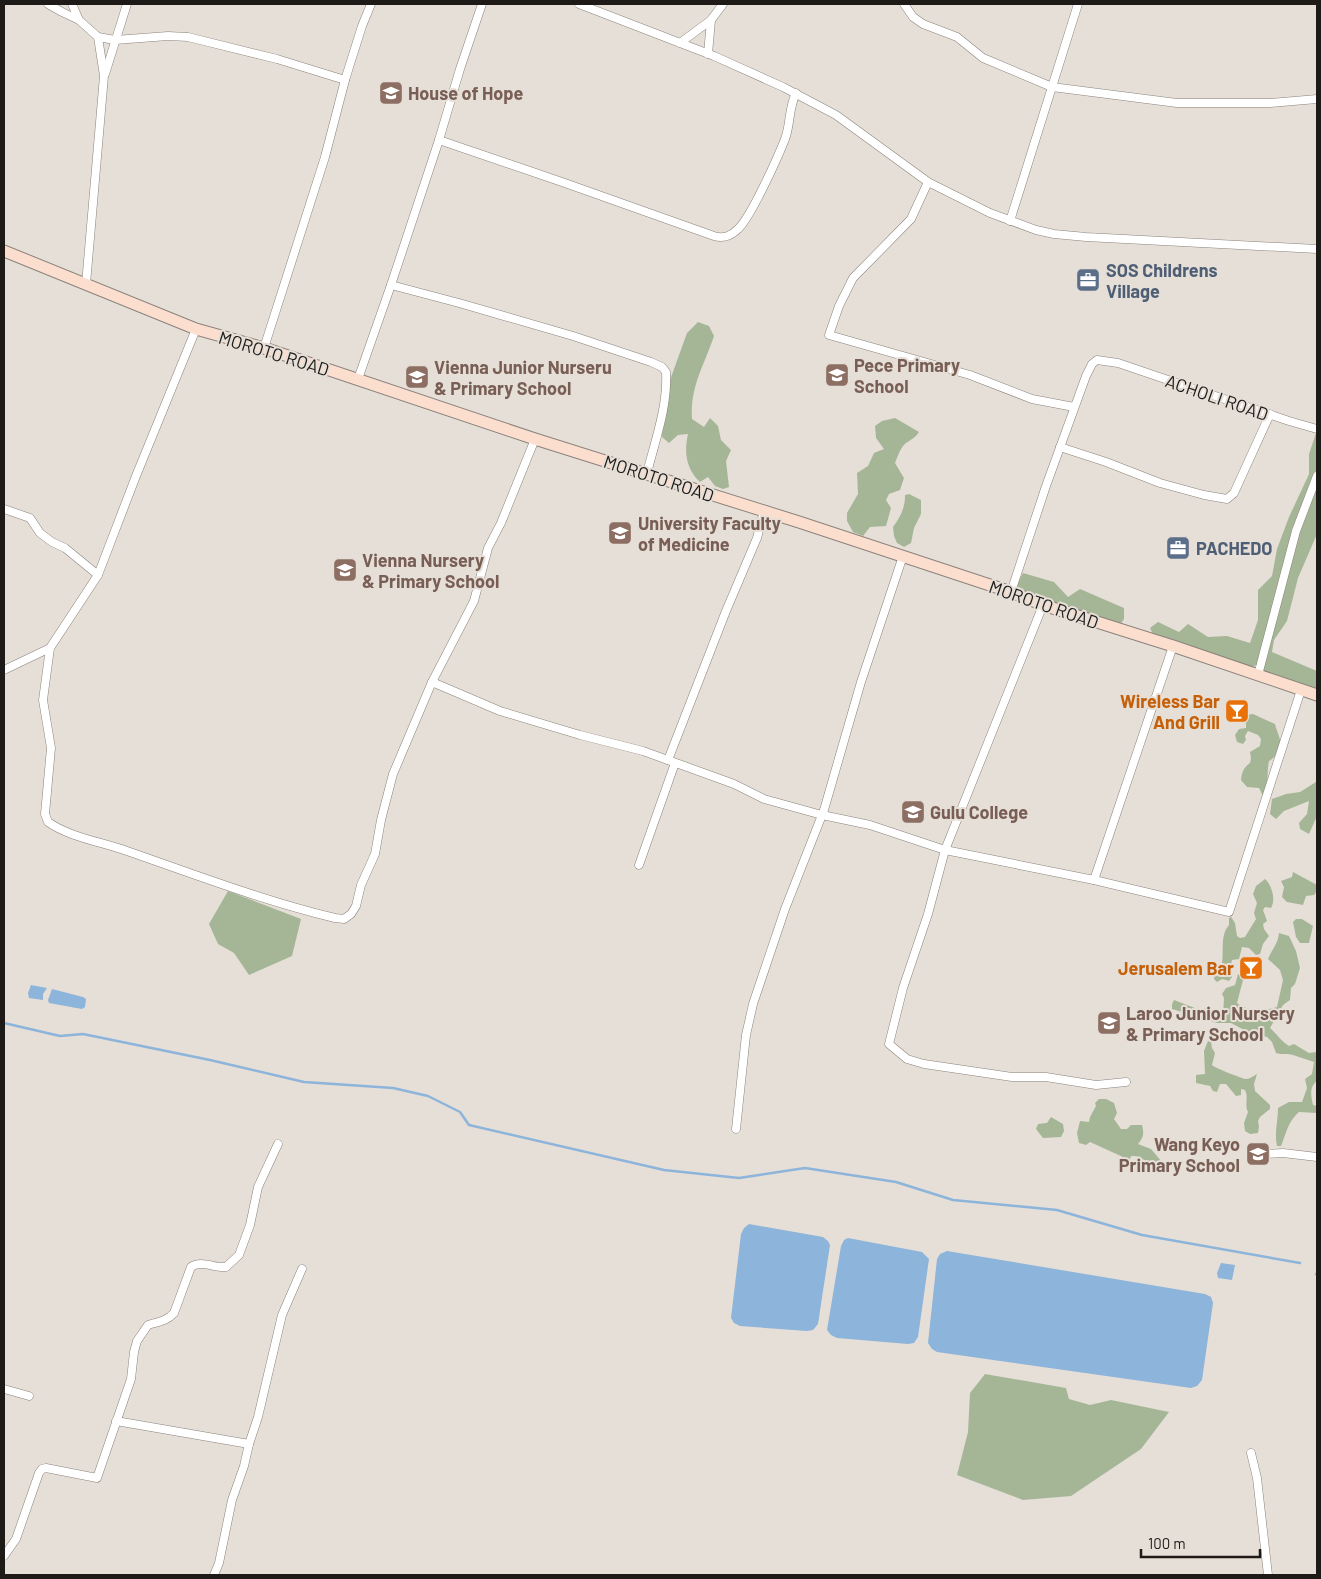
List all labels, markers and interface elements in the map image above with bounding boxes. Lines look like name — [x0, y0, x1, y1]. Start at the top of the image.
school or university icon: House of Hope — [378, 80, 404, 106]
place label: House of Hope — [408, 82, 523, 104]
place label: SOS Childrens Village — [1106, 259, 1218, 302]
office icon: SOS Childrens Village — [1075, 267, 1101, 293]
street label: MOROTO ROAD — [216, 326, 332, 380]
place label: Pece Primary School — [854, 354, 960, 397]
place label: Vienna Junior Nurseru & Primary School — [434, 356, 612, 399]
school or university icon: Pece Primary School — [824, 362, 850, 388]
school or university icon: Vienna Junior Nurseru & Primary School — [404, 364, 430, 390]
street label: ACHOLI ROAD — [1163, 369, 1271, 425]
street label: MOROTO ROAD — [601, 450, 717, 506]
place label: University Faculty of Medicine — [638, 512, 781, 555]
school or university icon: University Faculty of Medicine — [607, 520, 633, 546]
office icon: PACHEDO — [1165, 535, 1191, 561]
place label: PACHEDO — [1196, 537, 1272, 559]
place label: Vienna Nursery & Primary School — [362, 549, 499, 592]
school or university icon: Vienna Nursery & Primary School — [332, 557, 358, 583]
street label: MOROTO ROAD — [986, 575, 1102, 633]
place label: Wireless Bar And Grill — [1120, 690, 1220, 733]
bar icon: Wireless Bar And Grill — [1224, 698, 1250, 724]
school or university icon: Gulu College — [900, 799, 926, 825]
place label: Gulu College — [930, 801, 1028, 823]
bar icon: Jerusalem Bar — [1238, 955, 1264, 981]
place label: Jerusalem Bar — [1118, 957, 1234, 979]
place label: Laroo Junior Nursery & Primary School — [1126, 1002, 1295, 1045]
school or university icon: Laroo Junior Nursery & Primary School — [1096, 1010, 1122, 1036]
place label: Wang Keyo Primary School — [1119, 1133, 1240, 1176]
school or university icon: Wang Keyo Primary School — [1245, 1141, 1271, 1167]
scale bar — [1141, 1526, 1260, 1558]
text: 100 m — [1148, 1534, 1186, 1552]

